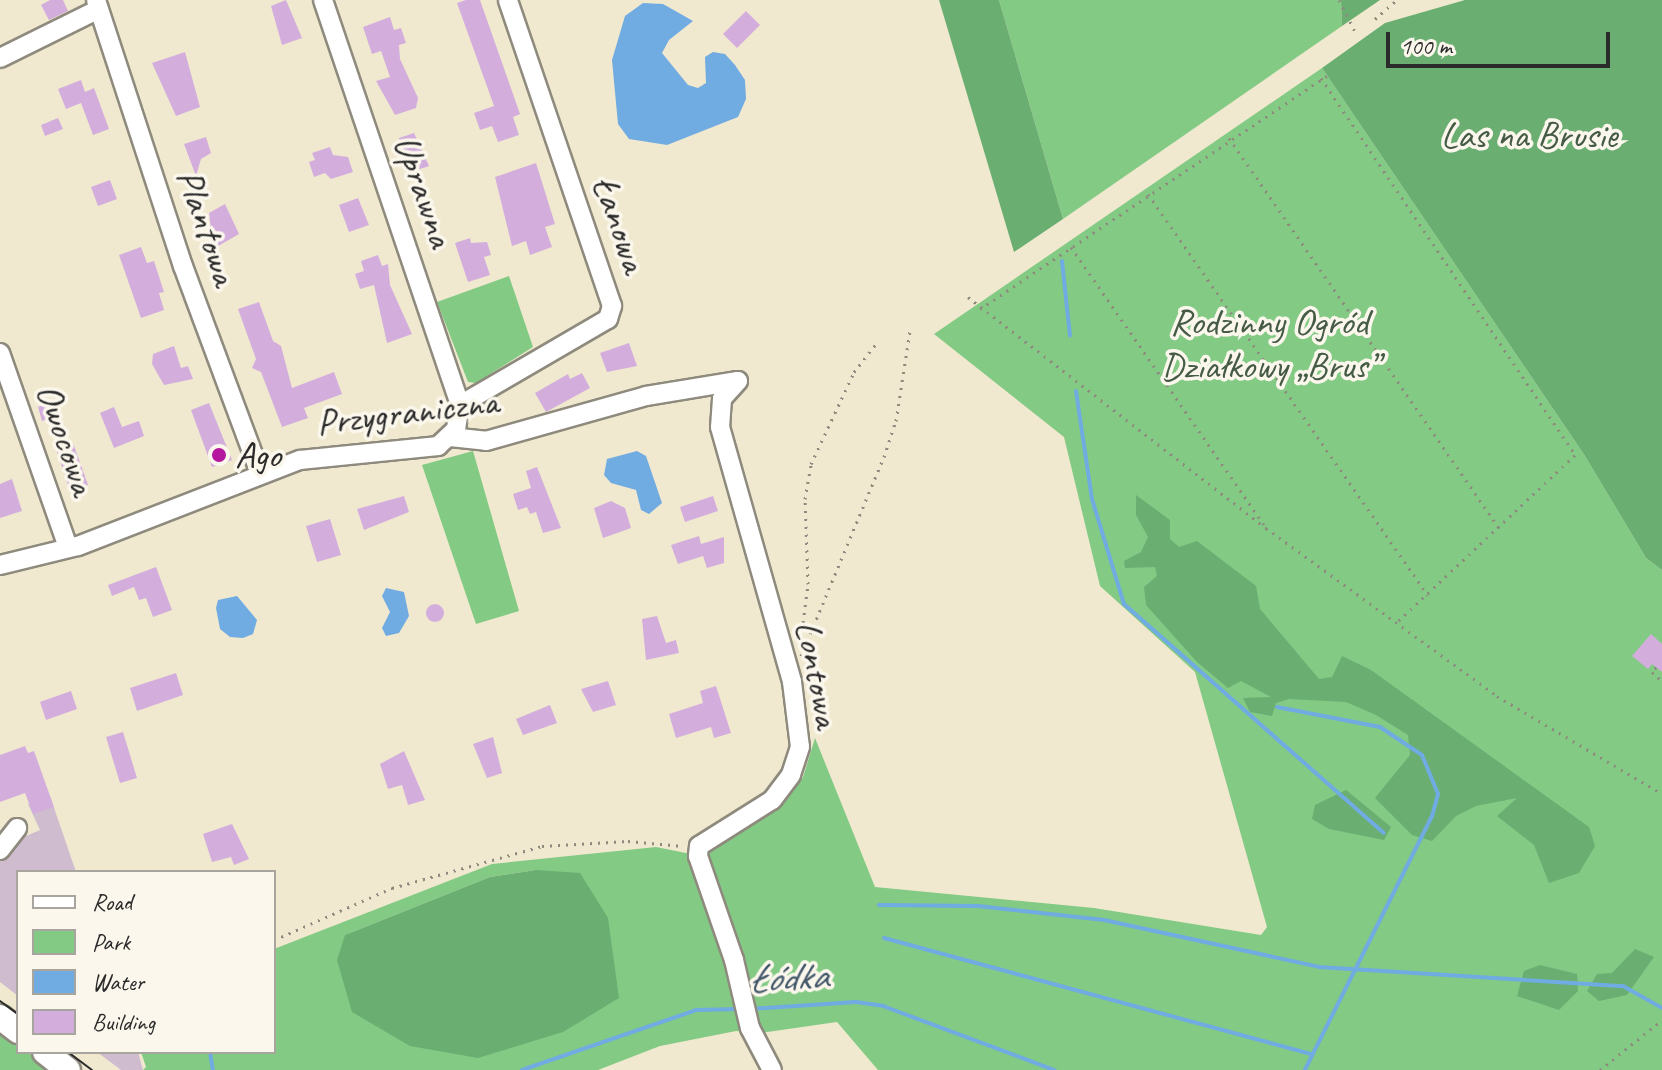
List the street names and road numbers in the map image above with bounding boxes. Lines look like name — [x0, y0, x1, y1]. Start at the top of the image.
street label: Uprawna — [384, 129, 464, 253]
street label: Plantowa — [166, 163, 248, 291]
street label: Łanowa — [582, 170, 658, 278]
street label: Owocowa — [26, 378, 106, 500]
street label: Przygraniczna — [314, 378, 500, 446]
street label: Lontowa — [785, 617, 851, 731]

